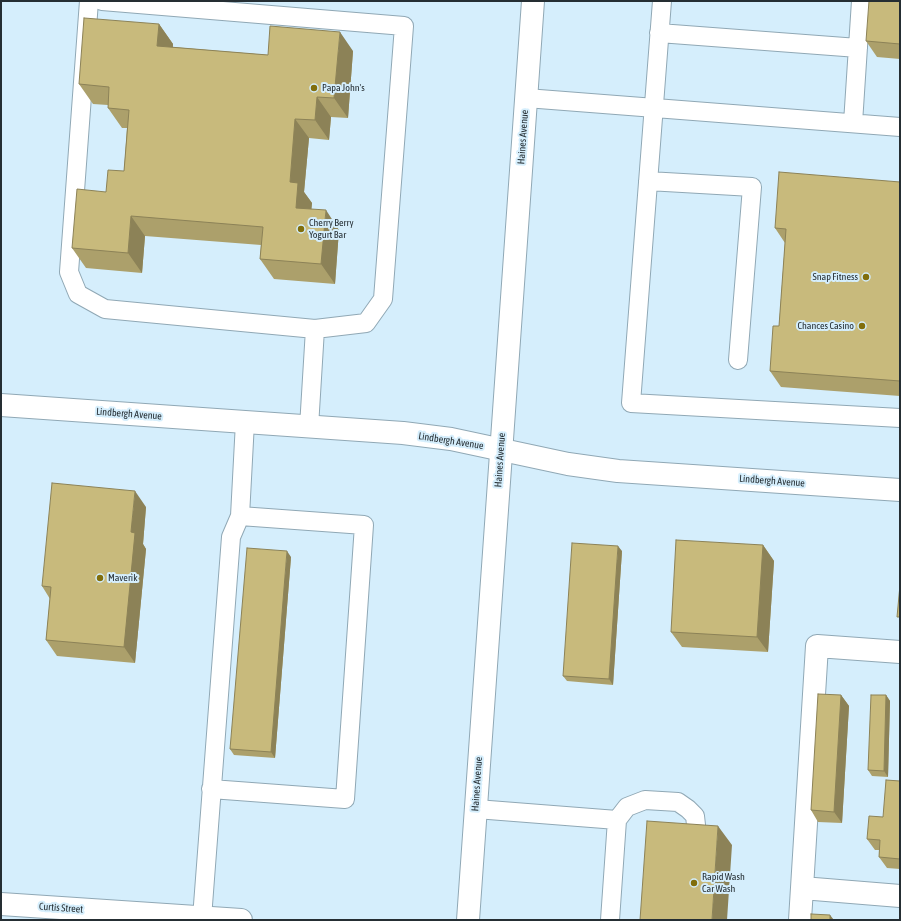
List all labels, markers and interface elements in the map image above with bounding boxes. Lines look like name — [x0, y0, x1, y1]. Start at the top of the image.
place label: Papa John's — [322, 82, 365, 94]
marker: Papa John's — [309, 83, 319, 93]
street label: Haines Avenue — [515, 109, 531, 165]
place label: Cherry Berry Yogurt Bar — [309, 217, 354, 240]
marker: Cherry Berry Yogurt Bar — [296, 224, 306, 234]
place label: Snap Fitness — [813, 271, 858, 283]
marker: Snap Fitness — [861, 272, 871, 282]
place label: Chances Casino — [797, 320, 854, 332]
marker: Chances Casino — [857, 321, 867, 331]
street label: Lindbergh Avenue — [96, 406, 162, 422]
street label: Lindbergh Avenue — [418, 430, 484, 452]
street label: Haines Avenue — [492, 432, 508, 488]
street label: Lindbergh Avenue — [739, 473, 805, 489]
place label: Maverik — [108, 572, 138, 584]
marker: Maverik — [95, 573, 105, 583]
street label: Haines Avenue — [469, 756, 485, 812]
place label: Rapid Wash Car Wash — [702, 871, 745, 894]
marker: Rapid Wash Car Wash — [689, 878, 699, 888]
street label: Curtis Street — [39, 900, 83, 916]

